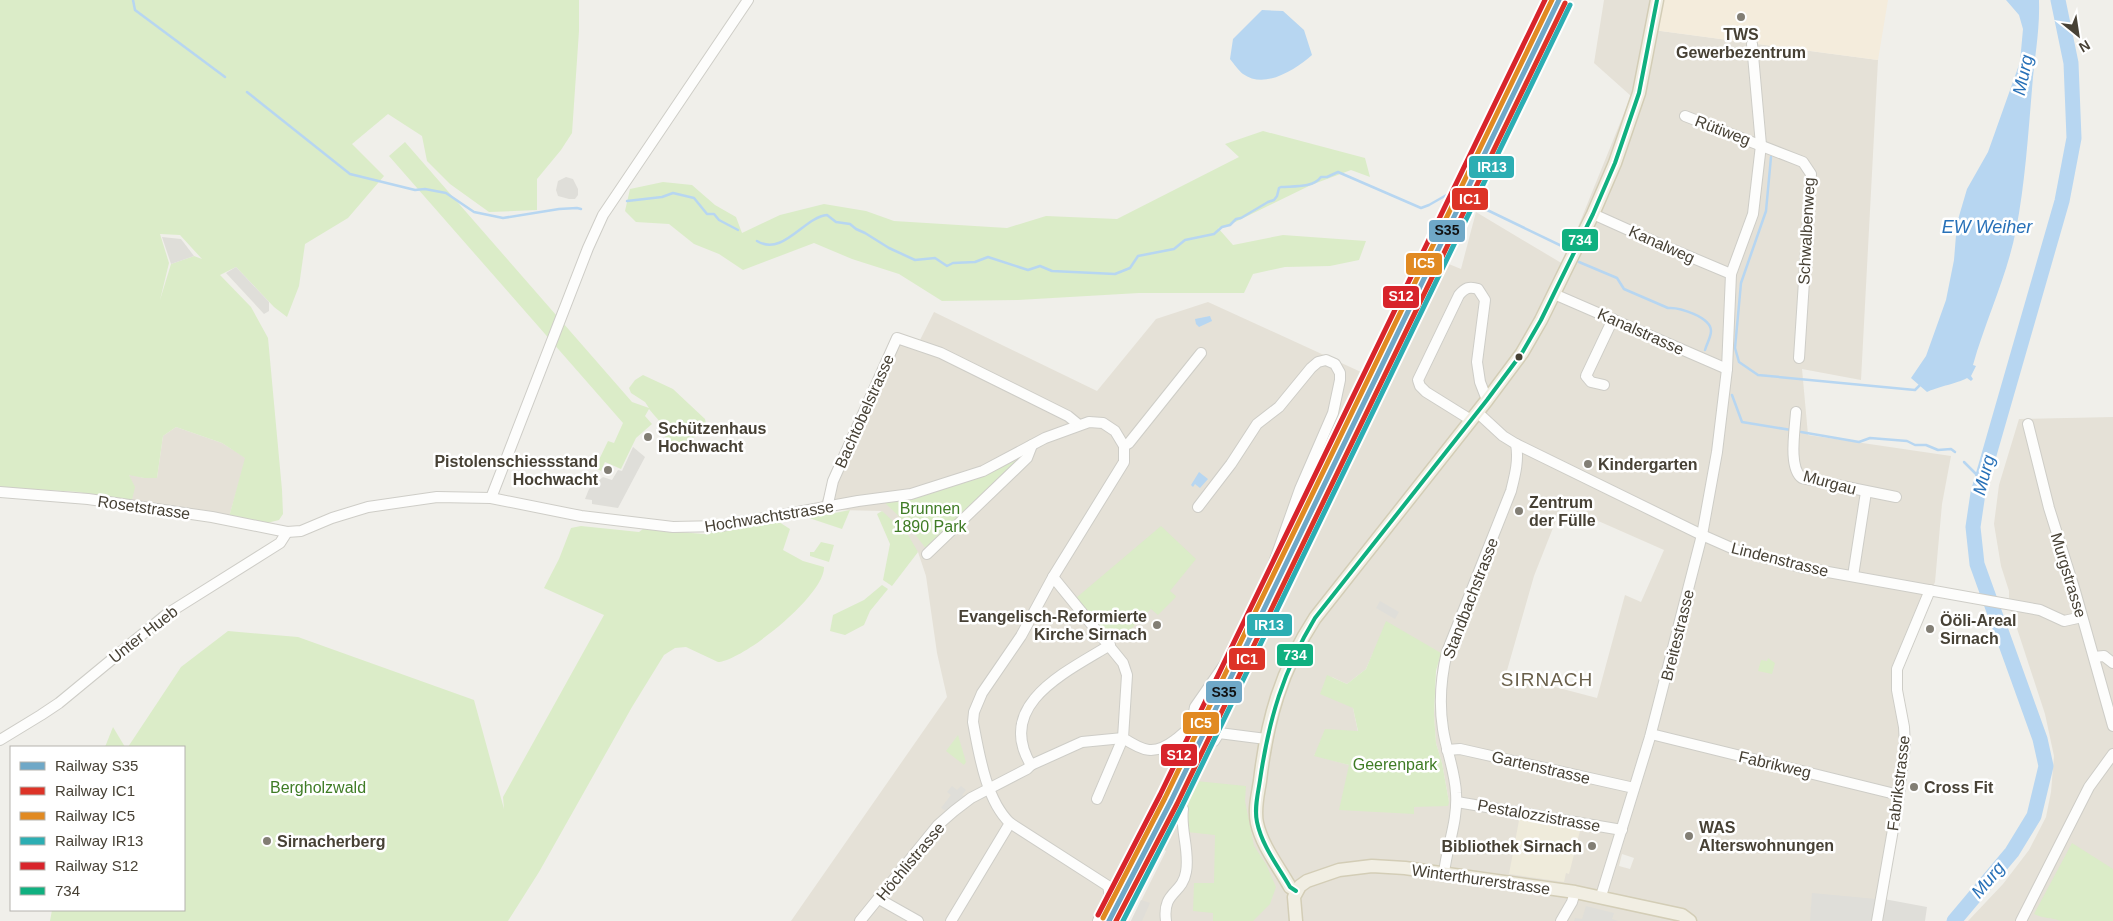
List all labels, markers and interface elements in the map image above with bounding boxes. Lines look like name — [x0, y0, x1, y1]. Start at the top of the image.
north arrow — [2053, 10, 2103, 60]
marker: TWS Gewerbezentrum — [1735, 11, 1747, 23]
place label: TWS Gewerbezentrum — [1676, 26, 1806, 61]
text: N — [2076, 37, 2093, 56]
water label: Murg — [2009, 53, 2037, 97]
street label: Rütiweg — [1693, 112, 1753, 149]
line badge: IR13 — [1468, 155, 1515, 179]
text: IR13 — [1477, 159, 1507, 175]
street label: Schwalbenweg — [1795, 177, 1818, 285]
line badge: IC1 — [1451, 187, 1489, 211]
text: IC1 — [1459, 191, 1481, 207]
water label: EW Weiher — [1942, 217, 2033, 237]
line badge: S35 — [1428, 219, 1466, 243]
text: S35 — [1435, 222, 1460, 238]
street label: Kanalweg — [1626, 222, 1697, 267]
line badge: 734 — [1561, 228, 1599, 252]
text: 734 — [1568, 232, 1592, 248]
line badge: IC5 — [1405, 252, 1443, 276]
text: IC5 — [1413, 255, 1435, 271]
line badge: S12 — [1382, 285, 1420, 309]
text: S12 — [1389, 288, 1414, 304]
street label: Kanalstrasse — [1595, 305, 1687, 358]
street label: Bachtobelstrasse — [832, 352, 897, 471]
unlabelled marker — [1514, 352, 1524, 362]
place label: Schützenhaus Hochwacht — [658, 420, 767, 455]
marker: Schützenhaus Hochwacht — [642, 431, 654, 443]
place label: Pistolenschiessstand Hochwacht — [434, 453, 599, 488]
water label: Murg — [1969, 453, 1999, 497]
place label: Kindergarten — [1598, 456, 1698, 473]
marker: Kindergarten — [1582, 458, 1594, 470]
marker: Pistolenschiessstand Hochwacht — [602, 464, 614, 476]
street label: Murgau — [1801, 467, 1858, 498]
street label: Rosetstrasse — [97, 493, 191, 522]
place label: Zentrum der Fülle — [1529, 494, 1596, 529]
street label: Hochwachtstrasse — [703, 498, 835, 535]
park label: Brunnen 1890 Park — [894, 500, 967, 535]
marker: Zentrum der Fülle — [1513, 505, 1525, 517]
street label: Murgstrasse — [2048, 531, 2090, 620]
street label: Standbachstrasse — [1440, 535, 1501, 661]
street label: Lindenstrasse — [1729, 539, 1830, 580]
street label: Breitestrasse — [1658, 588, 1697, 682]
street label: Unter Hueb — [106, 602, 181, 666]
place label: Evangelisch-Reformierte Kirche Sirnach — [958, 608, 1147, 643]
place label: Ööli-Areal Sirnach — [1940, 611, 2016, 647]
line badge: IR13 — [1246, 613, 1293, 637]
text: IR13 — [1254, 617, 1284, 633]
marker: Evangelisch-Reformierte Kirche Sirnach — [1151, 619, 1163, 631]
marker: Ööli-Areal Sirnach — [1924, 623, 1936, 635]
line badge: 734 — [1276, 643, 1314, 667]
line badge: IC1 — [1228, 647, 1266, 671]
text: 734 — [1283, 647, 1307, 663]
text: IC1 — [1236, 651, 1258, 667]
district label: SIRNACH — [1501, 669, 1593, 690]
line badge: S35 — [1205, 680, 1243, 704]
text: S35 — [1212, 684, 1237, 700]
line badge: IC5 — [1182, 711, 1220, 735]
text: IC5 — [1190, 715, 1212, 731]
street label: Fabrikstrasse — [1884, 734, 1913, 832]
line badge: S12 — [1160, 743, 1198, 767]
legend — [10, 746, 185, 911]
text: S12 — [1167, 747, 1192, 763]
street label: Gartenstrasse — [1490, 748, 1592, 787]
street label: Fabrikweg — [1737, 748, 1813, 781]
park label: Geerenpark — [1353, 756, 1438, 773]
text: Railway S35 — [55, 757, 138, 774]
park label: Bergholzwald — [270, 779, 366, 796]
place label: Cross Fit — [1924, 779, 1994, 796]
marker: Cross Fit — [1908, 781, 1920, 793]
text: Railway IC1 — [55, 782, 135, 799]
street label: Pestalozzistrasse — [1476, 796, 1602, 835]
text: Railway IC5 — [55, 807, 135, 824]
street label: Höchlistrasse — [873, 819, 948, 904]
place label: WAS Alterswohnungen — [1699, 819, 1834, 854]
marker: WAS Alterswohnungen — [1683, 830, 1695, 842]
text: Railway IR13 — [55, 832, 143, 849]
place label: Sirnacherberg — [277, 833, 385, 850]
marker: Sirnacherberg — [261, 835, 273, 847]
place label: Bibliothek Sirnach — [1442, 838, 1582, 855]
marker: Bibliothek Sirnach — [1586, 840, 1598, 852]
text: Railway S12 — [55, 857, 138, 874]
water label: Murg — [1967, 858, 2009, 902]
street label: Winterthurerstrasse — [1411, 861, 1551, 898]
text: 734 — [55, 882, 80, 899]

